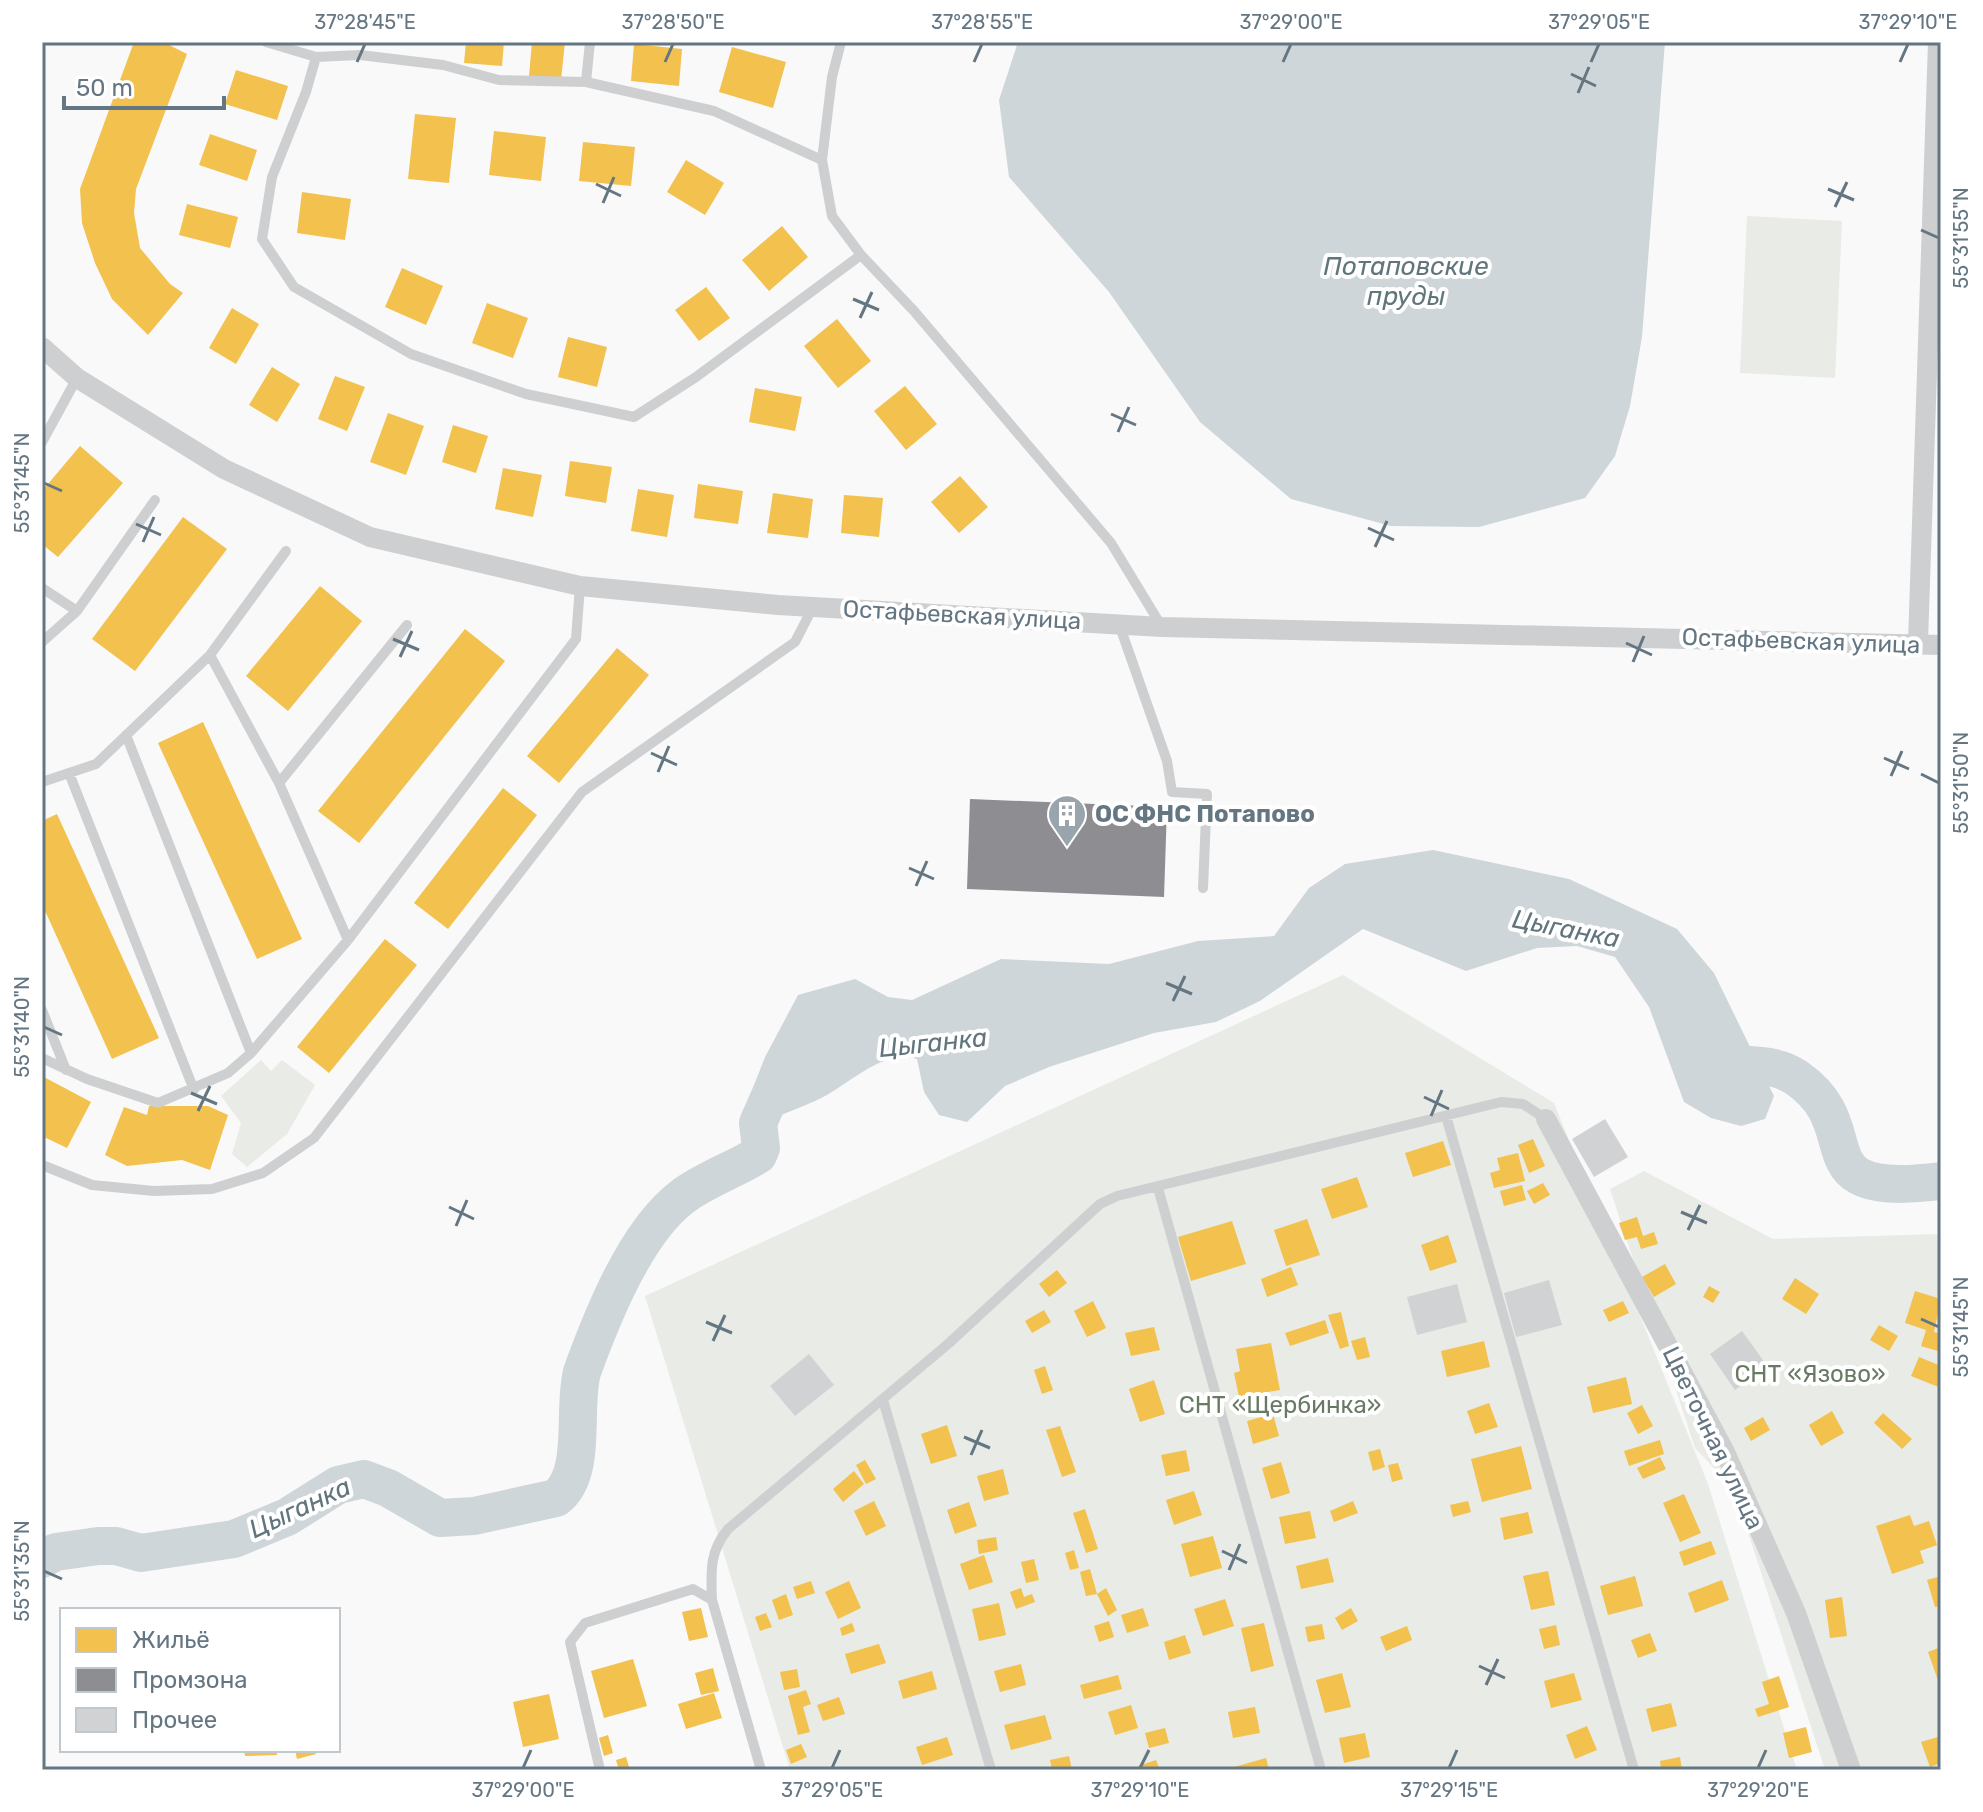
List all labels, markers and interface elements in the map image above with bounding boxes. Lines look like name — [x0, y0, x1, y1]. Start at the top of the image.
text: 37°28'45"E — [314, 10, 416, 34]
text: 37°28'50"E — [621, 10, 725, 34]
text: 37°28'55"E — [931, 10, 1033, 34]
text: 37°29'00"E — [1240, 10, 1343, 34]
text: 37°29'05"E — [1548, 10, 1650, 34]
text: 37°29'10"E — [1859, 10, 1957, 34]
scale bar — [64, 60, 224, 110]
text: 50 m — [76, 74, 133, 102]
text: 55°31'55"N — [1949, 187, 1973, 289]
water label: Потаповские пруды — [1323, 251, 1489, 312]
text: 55°31'45"N — [10, 433, 34, 533]
street label: Остафьевская улица — [842, 595, 1082, 635]
street label: Остафьевская улица — [1681, 623, 1921, 659]
text: 55°31'50"N — [1949, 732, 1973, 834]
building icon: ОС ФНС Потапово — [1046, 793, 1088, 848]
place label: ОС ФНС Потапово — [1095, 800, 1315, 828]
water label: Цыганка — [1510, 903, 1622, 955]
text: 55°31'40"N — [10, 976, 34, 1078]
water label: Цыганка — [877, 1022, 989, 1064]
text: 55°31'45"N — [1949, 1277, 1973, 1377]
street label: Цветочная улица — [1657, 1342, 1769, 1534]
park label: СНТ «Язово» — [1734, 1360, 1886, 1388]
park label: СНТ «Щербинка» — [1179, 1391, 1381, 1419]
water label: Цыганка — [244, 1471, 356, 1545]
text: 55°31'35"N — [10, 1520, 34, 1622]
legend — [60, 1608, 340, 1752]
text: Жильё — [132, 1626, 210, 1654]
text: Промзона — [132, 1666, 248, 1694]
text: Прочее — [132, 1706, 217, 1734]
text: 37°29'00"E — [472, 1778, 575, 1802]
text: 37°29'05"E — [781, 1778, 883, 1802]
text: 37°29'10"E — [1091, 1778, 1189, 1802]
text: 37°29'15"E — [1400, 1778, 1498, 1802]
text: 37°29'20"E — [1707, 1778, 1809, 1802]

